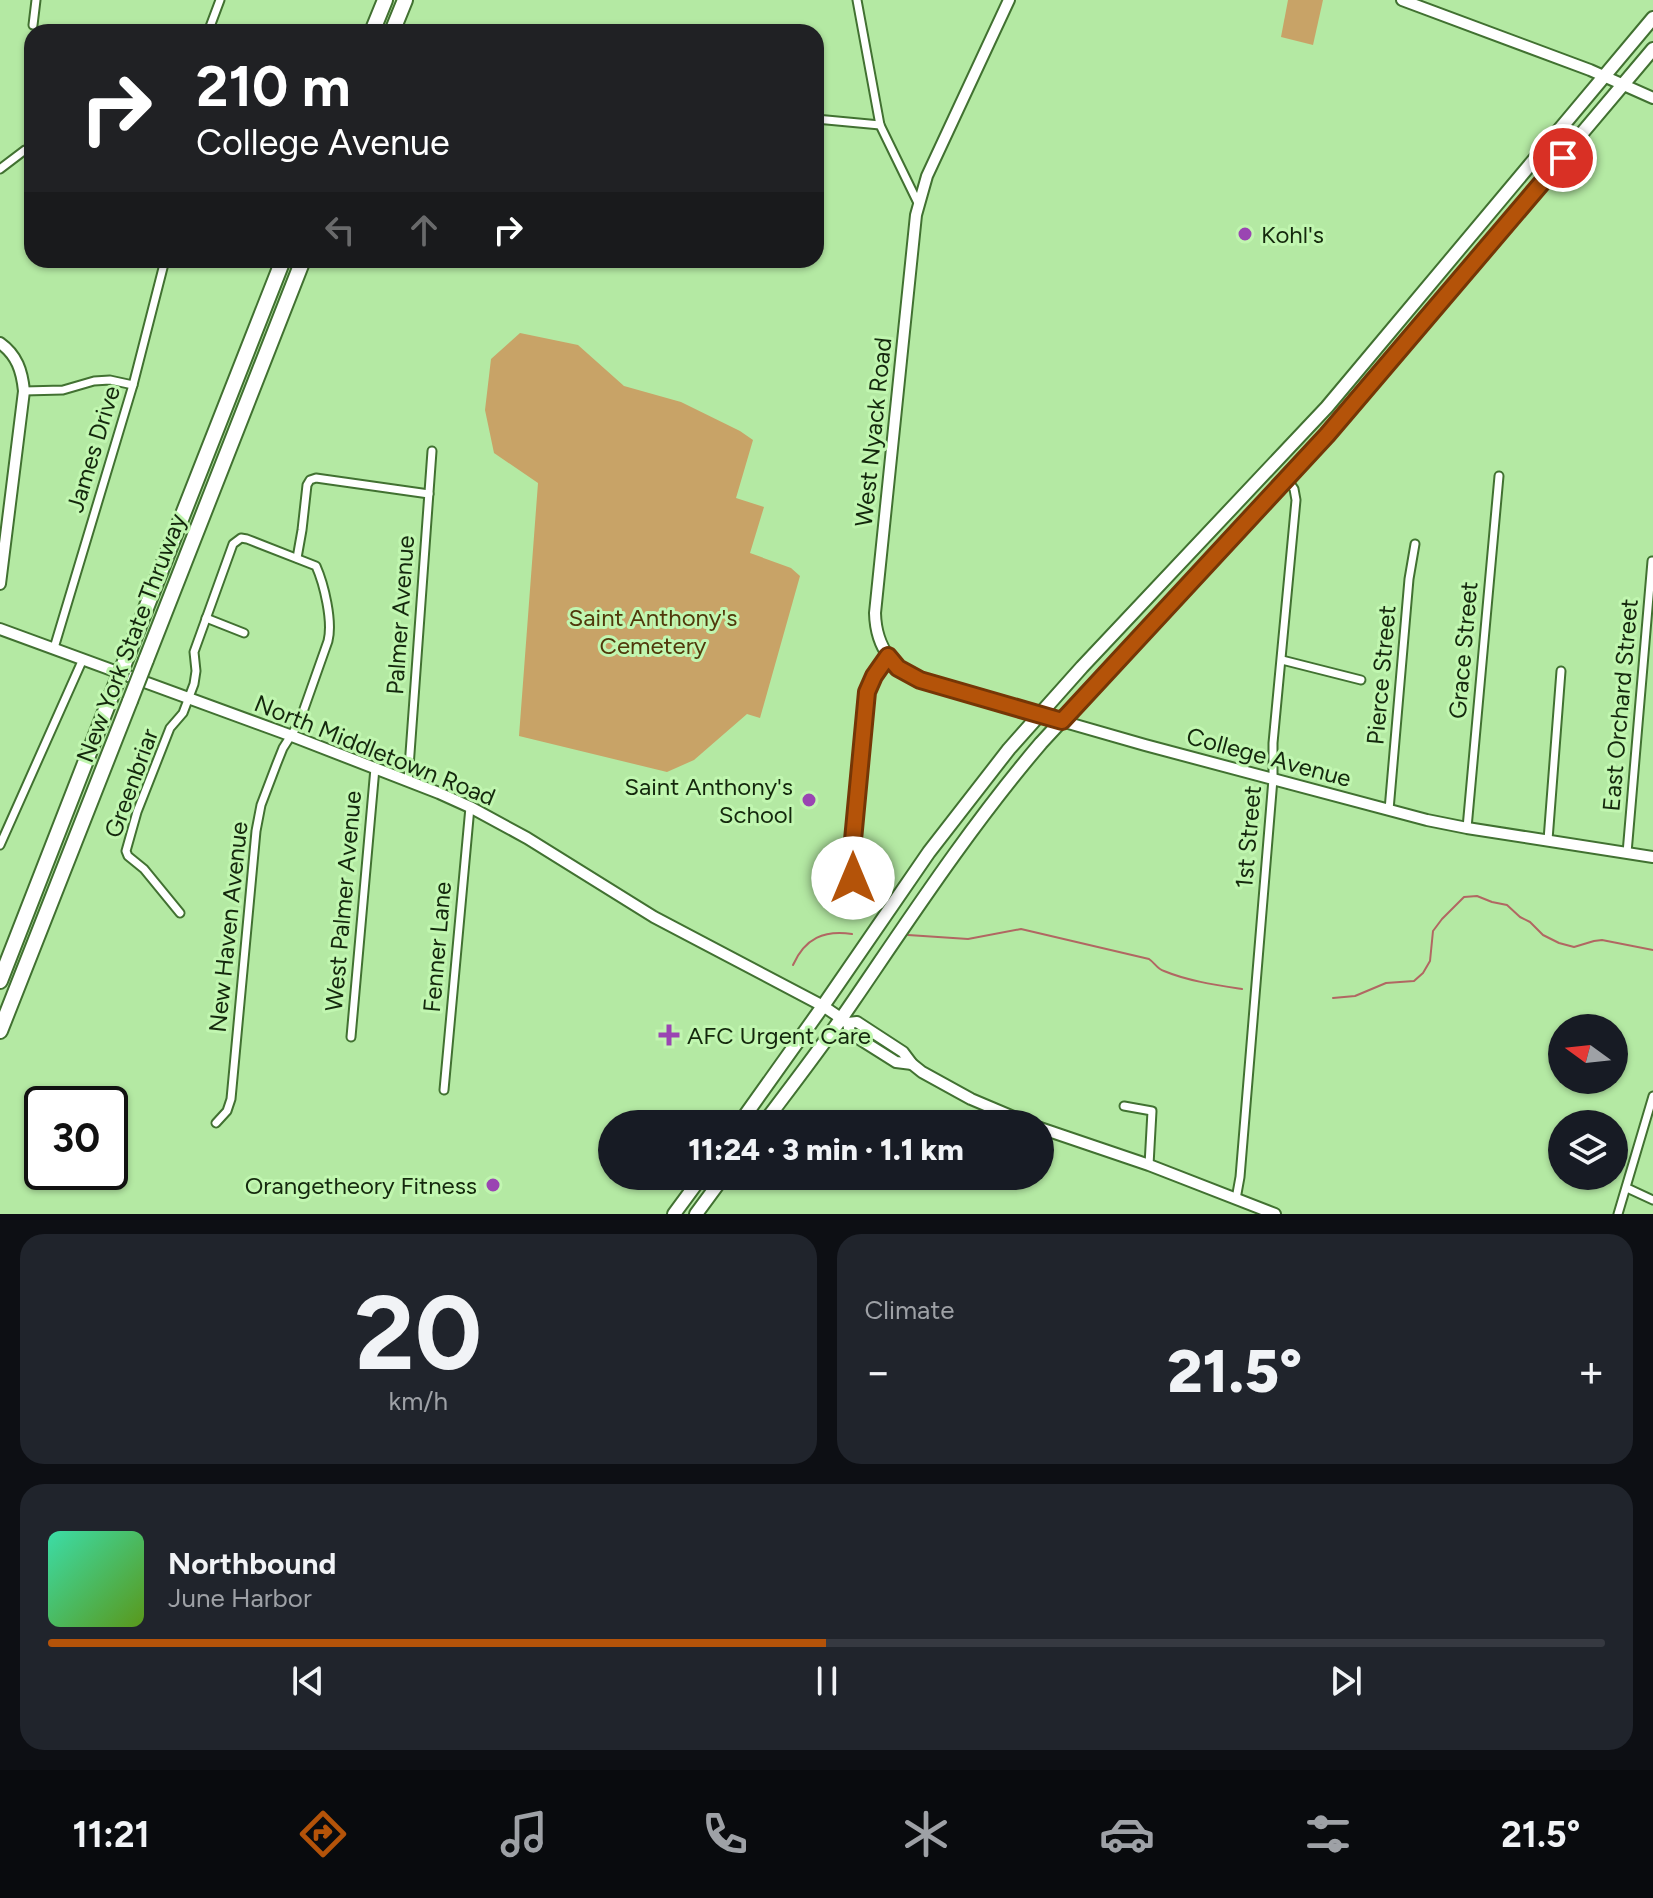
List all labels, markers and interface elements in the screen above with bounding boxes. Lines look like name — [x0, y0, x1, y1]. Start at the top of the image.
text: 210 m — [196, 53, 351, 120]
icon: right — [64, 56, 168, 160]
text: College Avenue — [196, 121, 450, 164]
pin — [1529, 124, 1597, 192]
icon: arrive — [1541, 136, 1585, 180]
icon: left — [318, 208, 362, 252]
icon: ahead — [402, 208, 446, 252]
icon: right — [486, 208, 530, 252]
place label: Kohl's — [1261, 220, 1324, 249]
marker: Kohl's — [1236, 225, 1254, 243]
street label: West Nyack Road — [849, 336, 897, 528]
street label: James Drive — [60, 382, 126, 516]
street label: New York State Thruway — [70, 509, 192, 767]
street label: Palmer Avenue — [380, 534, 420, 696]
street label: Grace Street — [1443, 580, 1483, 720]
street label: East Orchard Street — [1596, 597, 1644, 813]
park label: Saint Anthony's Cemetery — [569, 603, 737, 660]
street label: Pierce Street — [1360, 604, 1402, 746]
street label: North Middletown Road — [250, 688, 500, 812]
street label: College Avenue — [1184, 721, 1354, 793]
street label: Greenbriar — [98, 724, 164, 842]
place label: Saint Anthony's School — [624, 772, 793, 829]
street label: 1st Street — [1229, 784, 1267, 890]
street label: West Palmer Avenue — [319, 790, 367, 1012]
marker: Saint Anthony's School — [800, 791, 818, 809]
street label: New Haven Avenue — [203, 820, 253, 1034]
position arrow — [811, 836, 895, 920]
street label: Fenner Lane — [417, 880, 457, 1014]
north arrow — [1548, 1014, 1628, 1094]
map controls — [1548, 1014, 1628, 1190]
place label: AFC Urgent Care — [687, 1021, 871, 1050]
marker: AFC Urgent Care — [658, 1024, 680, 1046]
speed limit sign: 30 — [24, 1086, 128, 1190]
button: layers — [1548, 1110, 1628, 1190]
text: 11:24 · 3 min · 1.1 km — [688, 1131, 964, 1168]
place label: Orangetheory Fitness — [245, 1171, 477, 1200]
marker: Orangetheory Fitness — [484, 1176, 502, 1194]
text: 20 — [354, 1270, 482, 1395]
text: Climate — [865, 1294, 954, 1326]
text: 21.5° — [1167, 1335, 1302, 1407]
text: − — [865, 1345, 892, 1398]
text: + — [1578, 1345, 1605, 1398]
text: km/h — [389, 1385, 448, 1417]
text: Northbound — [168, 1545, 336, 1582]
text: June Harbor — [168, 1582, 312, 1614]
icon: previous — [286, 1659, 330, 1703]
icon: pause — [805, 1659, 849, 1703]
icon: next — [1324, 1659, 1368, 1703]
icon: directions — [295, 1806, 351, 1862]
icon: music — [496, 1806, 552, 1862]
icon: phone — [697, 1806, 753, 1862]
icon: climate — [898, 1806, 954, 1862]
icon: car — [1099, 1806, 1155, 1862]
icon: filters — [1300, 1806, 1356, 1862]
text: 11:21 — [73, 1813, 150, 1856]
text: 21.5° — [1501, 1813, 1580, 1856]

